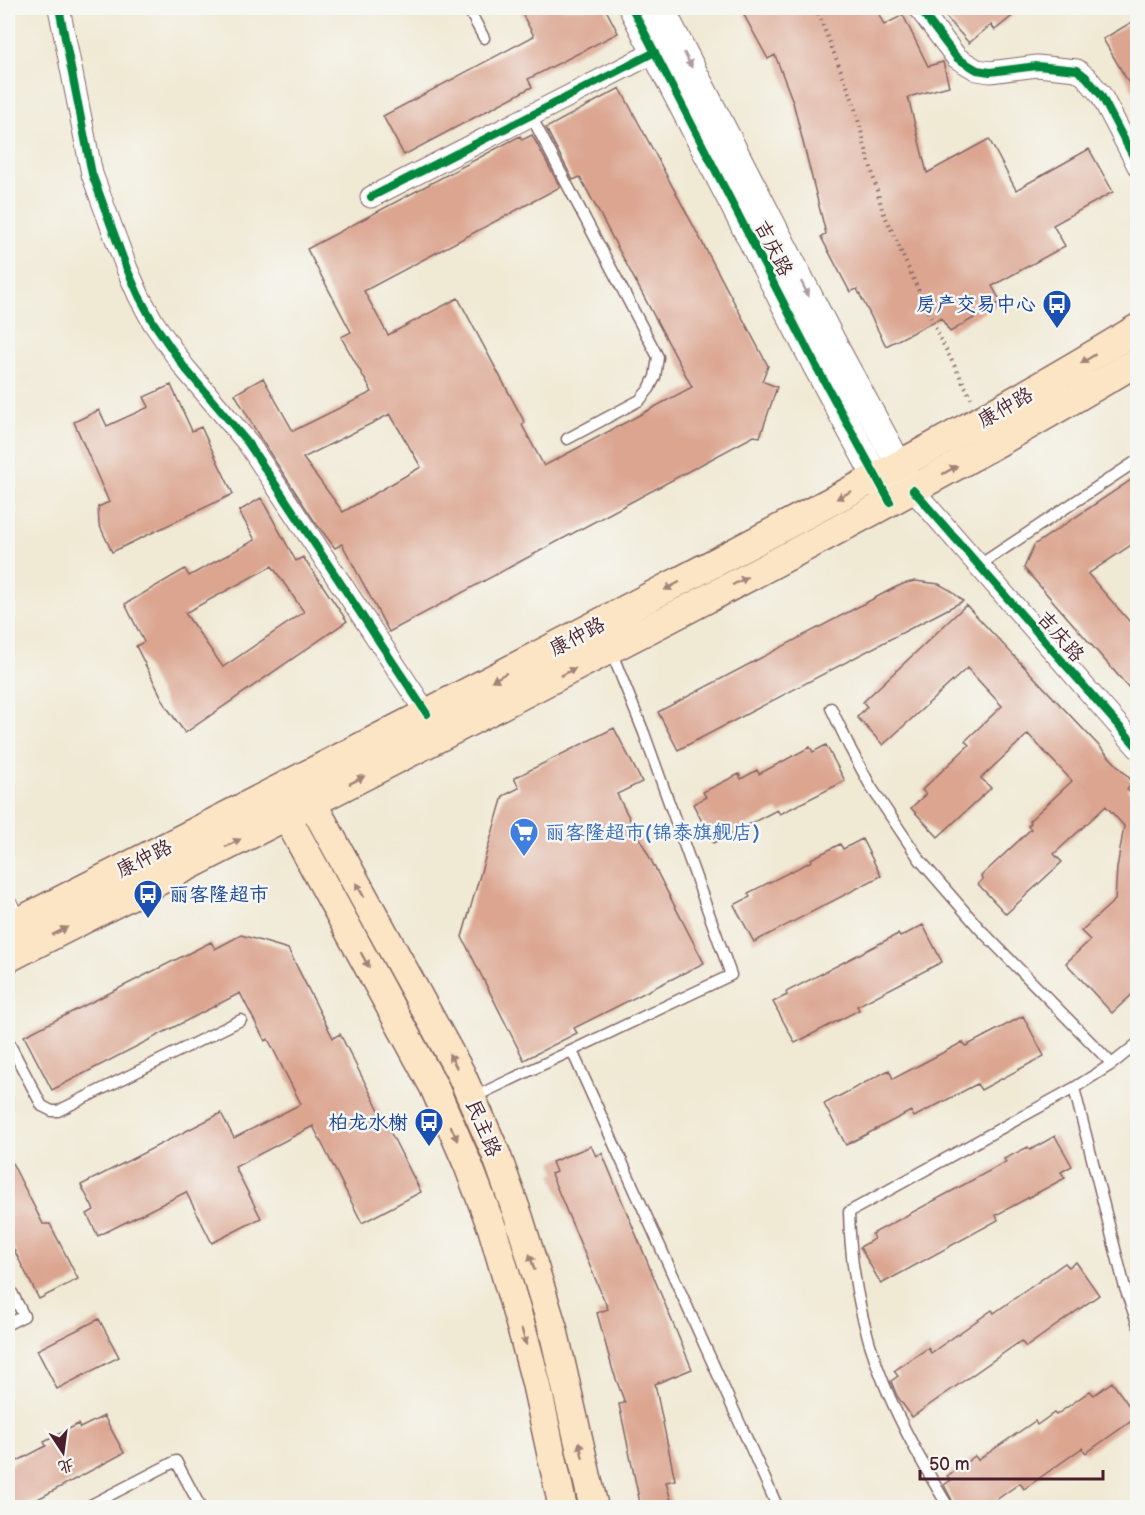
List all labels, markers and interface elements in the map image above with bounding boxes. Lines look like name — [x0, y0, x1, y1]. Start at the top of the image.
one-way arrow — [683, 51, 692, 68]
street label: 吉庆路 — [749, 216, 798, 282]
one-way arrow — [800, 280, 810, 298]
bus stop icon: 房产交易中心 — [1041, 288, 1073, 330]
place label: 房产交易中心 — [916, 293, 1036, 317]
one-way arrow — [1080, 353, 1096, 364]
street label: 康仲路 — [974, 382, 1038, 433]
one-way arrow — [941, 465, 958, 475]
one-way arrow — [836, 490, 853, 500]
one-way arrow — [732, 576, 749, 586]
one-way arrow — [663, 581, 680, 591]
street label: 吉庆路 — [1032, 606, 1090, 668]
street label: 康仲路 — [545, 612, 610, 662]
one-way arrow — [559, 667, 576, 677]
one-way arrow — [490, 671, 508, 681]
one-way arrow — [348, 776, 366, 786]
supermarket icon: 丽客隆超市(锦泰旗舰店) — [508, 816, 540, 858]
place label: 丽客隆超市(锦泰旗舰店) — [545, 821, 760, 845]
street label: 康仲路 — [112, 834, 178, 883]
one-way arrow — [225, 838, 242, 848]
bus stop icon: 丽客隆超市 — [132, 878, 164, 920]
one-way arrow — [355, 881, 365, 898]
place label: 丽客隆超市 — [169, 883, 269, 907]
one-way arrow — [51, 927, 68, 936]
one-way arrow — [360, 952, 370, 969]
one-way arrow — [448, 1052, 458, 1069]
street label: 民主路 — [460, 1096, 506, 1162]
bus stop icon: 柏龙水榭 — [413, 1106, 445, 1148]
place label: 柏龙水榭 — [328, 1111, 408, 1135]
one-way arrow — [449, 1124, 459, 1142]
one-way arrow — [527, 1253, 536, 1271]
one-way arrow — [520, 1328, 529, 1346]
north arrow — [33, 1422, 93, 1482]
one-way arrow — [575, 1441, 585, 1460]
scale bar — [920, 1443, 1103, 1481]
text: 北 — [56, 1454, 76, 1476]
text: 50 m — [929, 1454, 970, 1475]

